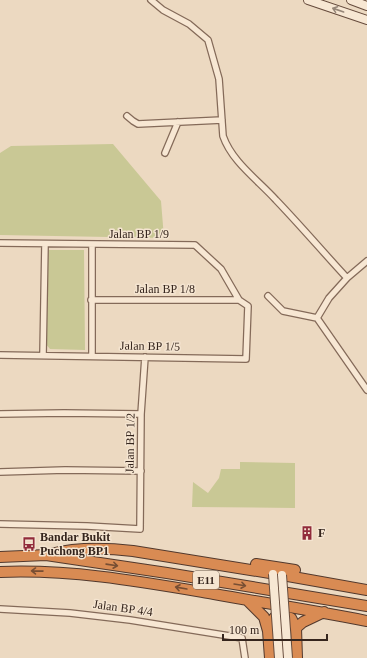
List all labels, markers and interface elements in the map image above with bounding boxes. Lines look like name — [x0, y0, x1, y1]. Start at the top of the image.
one-way arrow — [331, 6, 344, 13]
street label: Jalan BP 1/9 — [109, 227, 169, 241]
street label: Jalan BP 1/8 — [135, 282, 195, 296]
street label: Jalan BP 1/5 — [120, 338, 180, 354]
street label: Jalan BP 1/2 — [122, 413, 138, 473]
building icon: F — [299, 525, 315, 541]
place label: F — [318, 526, 325, 540]
place label: Bandar Bukit Puchong BP1 — [40, 530, 110, 558]
bus stop icon: Bandar Bukit Puchong BP1 — [21, 536, 37, 552]
one-way arrow — [105, 561, 118, 569]
one-way arrow — [31, 568, 44, 575]
road number: E11 — [193, 571, 219, 589]
one-way arrow — [233, 581, 246, 589]
one-way arrow — [175, 584, 188, 592]
street label: Jalan BP 4/4 — [92, 597, 154, 619]
scale bar — [223, 616, 327, 642]
text: 100 m — [229, 623, 260, 637]

